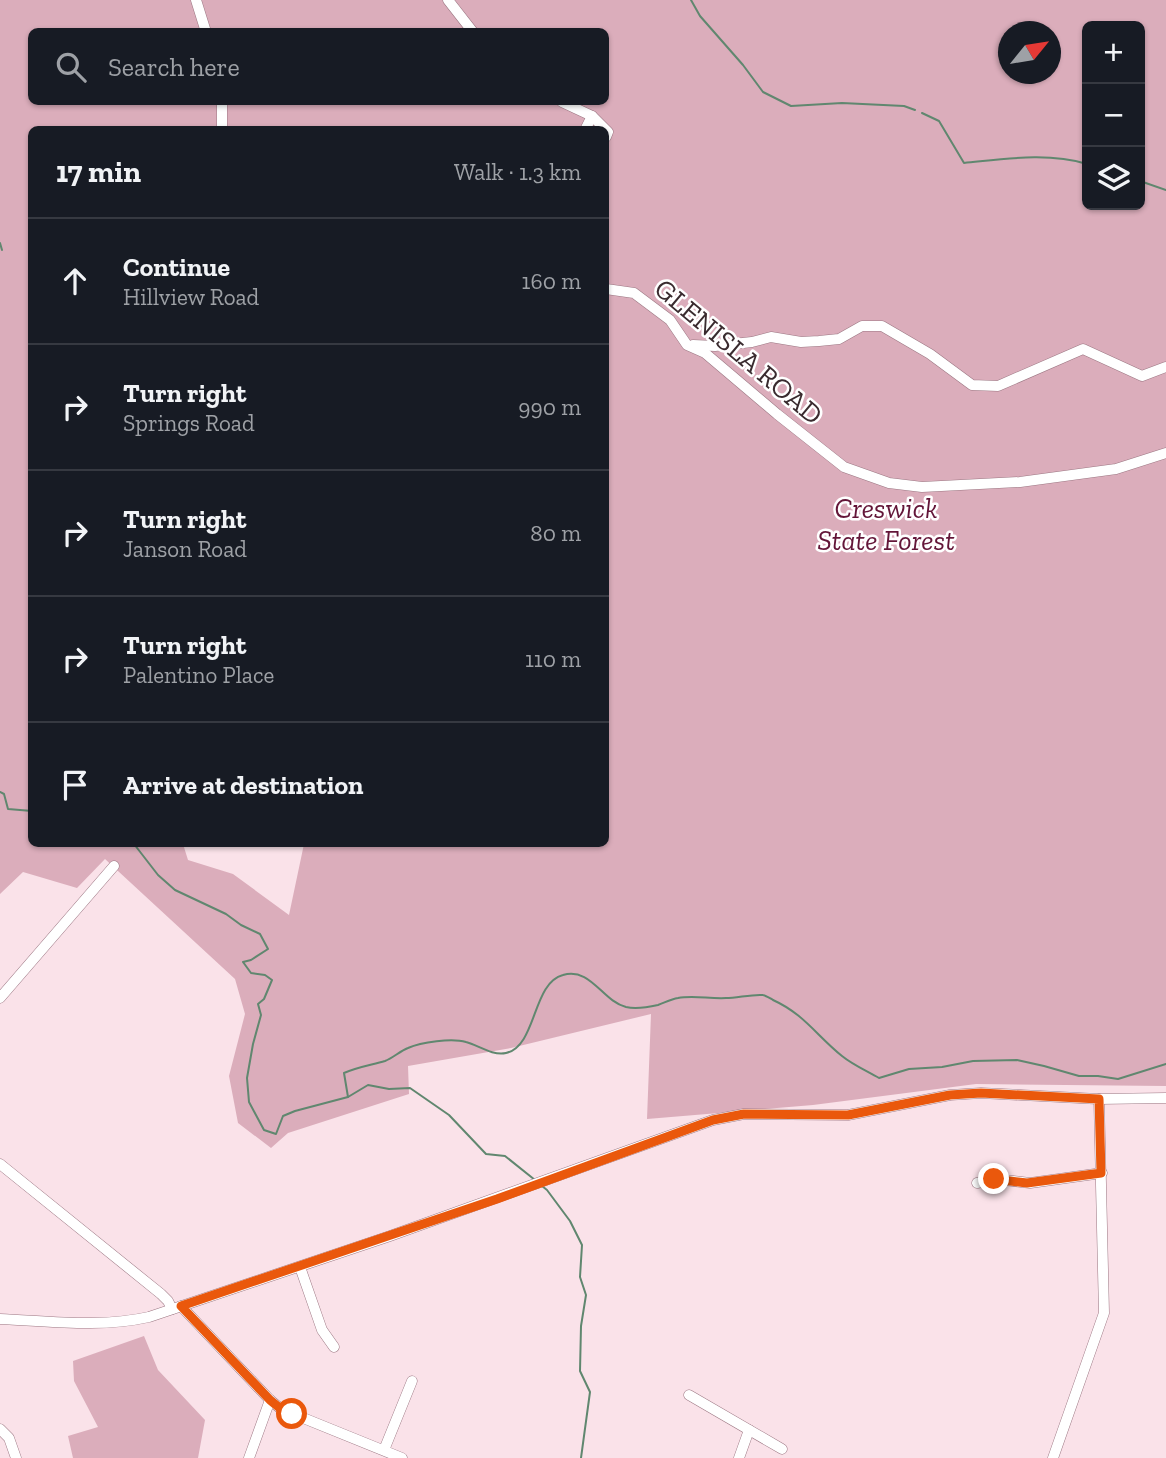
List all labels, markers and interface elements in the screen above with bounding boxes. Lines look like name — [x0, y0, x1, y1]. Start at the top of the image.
north arrow — [998, 21, 1061, 84]
map controls — [1082, 21, 1145, 210]
button: + — [1082, 21, 1145, 84]
search box — [28, 28, 609, 105]
icon: search — [52, 48, 90, 86]
text: Search here — [108, 51, 240, 83]
button: − — [1082, 84, 1145, 147]
button: layers — [1082, 147, 1145, 210]
text: 17 min — [56, 154, 141, 190]
text: Walk · 1.3 km — [454, 158, 581, 186]
text: Continue — [123, 251, 230, 283]
icon: ahead — [56, 262, 94, 300]
text: 160 m — [522, 267, 581, 295]
street label: GLENISLA ROAD — [648, 272, 829, 431]
text: Hillview Road — [123, 283, 259, 311]
text: Turn right — [123, 377, 246, 409]
icon: right — [56, 388, 94, 426]
text: 990 m — [518, 393, 581, 421]
text: Springs Road — [123, 409, 255, 437]
park label: Creswick State Forest — [817, 492, 955, 557]
text: Turn right — [123, 503, 246, 535]
icon: right — [56, 514, 94, 552]
text: 80 m — [530, 519, 581, 547]
text: Janson Road — [123, 535, 247, 563]
text: Turn right — [123, 629, 246, 661]
icon: right — [56, 640, 94, 678]
text: 110 m — [525, 645, 581, 673]
text: Palentino Place — [123, 661, 274, 689]
icon: arrive — [56, 766, 94, 804]
text: Arrive at destination — [123, 769, 363, 801]
route end — [978, 1163, 1009, 1194]
route start — [276, 1398, 307, 1429]

